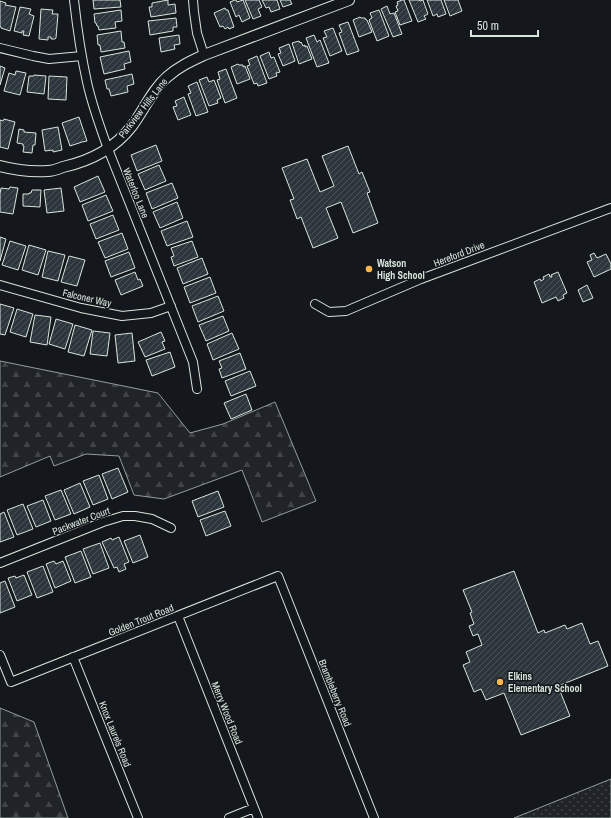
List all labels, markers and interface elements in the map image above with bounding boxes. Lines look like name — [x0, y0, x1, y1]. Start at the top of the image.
scale bar — [471, 12, 538, 38]
text: 50 m — [477, 18, 499, 34]
street label: Parkview Hills Lane — [116, 75, 171, 141]
street label: Waterloo Lane — [120, 166, 152, 220]
street label: Hereford Drive — [432, 238, 487, 270]
place label: Watson High School — [377, 257, 425, 282]
marker: Watson High School — [364, 264, 374, 274]
street label: Falconer Way — [61, 286, 114, 310]
street label: Packwater Court — [50, 504, 112, 538]
street label: Golden Trout Road — [106, 601, 176, 639]
street label: Brambleberry Road — [316, 658, 354, 728]
place label: Elkins Elementary School — [508, 670, 582, 695]
marker: Elkins Elementary School — [495, 677, 505, 687]
street label: Merry Wood Road — [209, 680, 245, 746]
street label: Knox Laurels Road — [96, 699, 134, 769]

